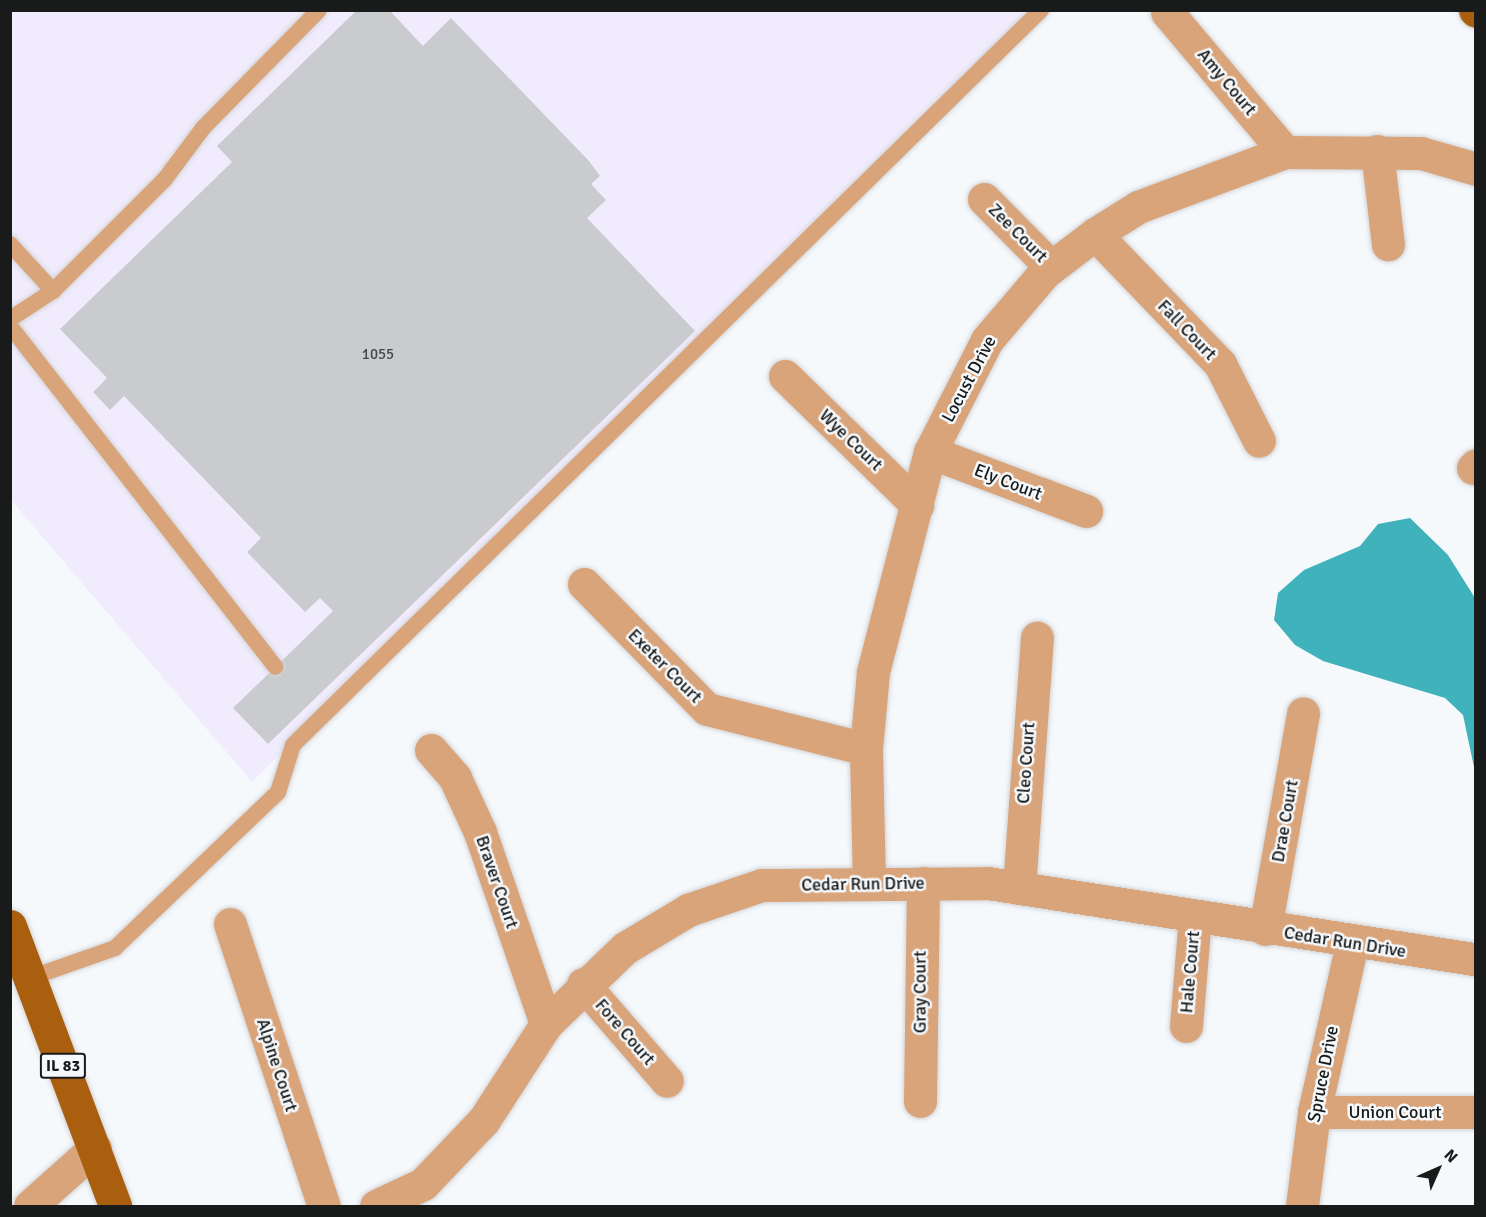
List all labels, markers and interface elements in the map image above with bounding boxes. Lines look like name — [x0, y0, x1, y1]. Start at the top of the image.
street label: Amy Court — [1193, 44, 1261, 120]
street label: Zee Court — [984, 199, 1052, 267]
street label: Fall Court — [1153, 295, 1221, 365]
street label: Locust Drive — [937, 332, 1001, 426]
house number: 1055 — [362, 346, 394, 364]
street label: Wye Court — [815, 405, 887, 475]
street label: Ely Court — [971, 459, 1045, 505]
street label: Exeter Court — [623, 624, 707, 708]
street label: Cleo Court — [1012, 722, 1040, 804]
street label: Drae Court — [1267, 778, 1303, 864]
street label: Braver Court — [471, 833, 523, 931]
street label: Cedar Run Drive — [801, 872, 925, 896]
street label: Cedar Run Drive — [1282, 922, 1408, 962]
street label: Hale Court — [1176, 930, 1204, 1014]
street label: Gray Court — [909, 951, 931, 1033]
street label: Fore Court — [590, 994, 660, 1070]
street label: Alpine Court — [252, 1016, 302, 1114]
street label: Spruce Drive — [1303, 1024, 1343, 1124]
road number: IL 83 — [39, 1053, 87, 1079]
street label: Union Court — [1348, 1101, 1442, 1123]
north arrow — [1408, 1139, 1468, 1199]
text: N — [1440, 1145, 1462, 1167]

